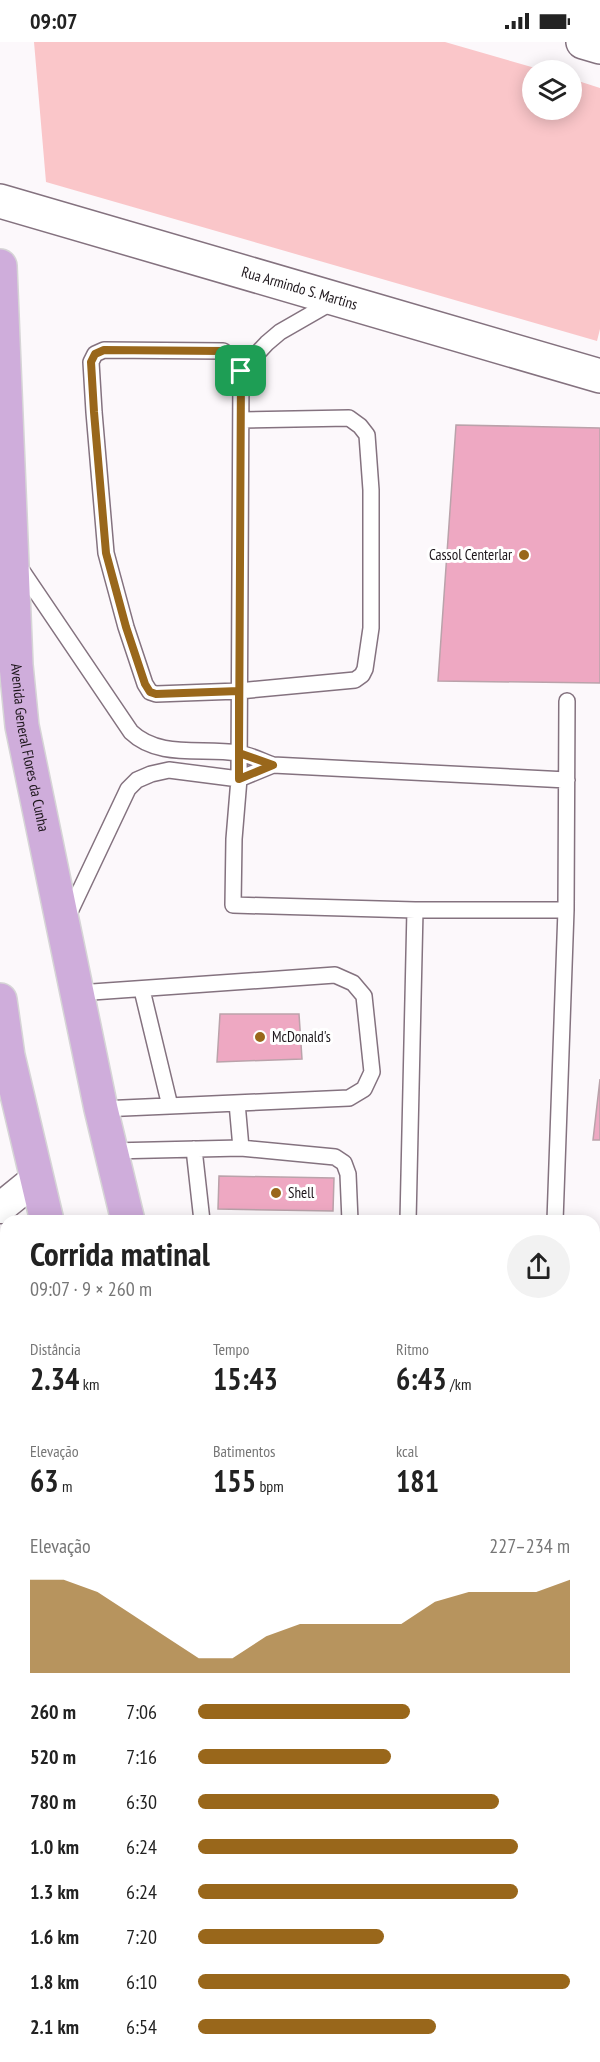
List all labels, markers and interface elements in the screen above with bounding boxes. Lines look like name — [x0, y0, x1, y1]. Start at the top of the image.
text: 09:07 — [30, 7, 78, 35]
map controls — [522, 60, 582, 120]
button: layers — [522, 60, 582, 120]
street label: Rua Armindo S. Martins — [239, 262, 360, 314]
pin — [215, 345, 266, 396]
icon: arrive — [224, 354, 257, 387]
place label: Cassol Centerlar — [429, 545, 513, 564]
marker: Cassol Centerlar — [517, 548, 531, 562]
street label: Avenida General Flores da Cunha — [7, 663, 54, 833]
place label: McDonald's — [272, 1027, 331, 1046]
marker: McDonald's — [253, 1030, 267, 1044]
place label: Shell — [288, 1183, 315, 1202]
marker: Shell — [269, 1186, 283, 1200]
text: Corrida matinal — [30, 1232, 210, 1275]
button: share — [507, 1235, 570, 1298]
text: 09:07 · 9 × 260 m — [30, 1276, 152, 1302]
text: Distância — [30, 1339, 81, 1359]
text: Tempo — [213, 1339, 249, 1359]
text: Ritmo — [396, 1339, 429, 1359]
text: 2.34 — [30, 1359, 79, 1398]
text: 15:43 — [213, 1359, 278, 1398]
text: 6:43 — [396, 1359, 447, 1398]
text: km — [79, 1374, 99, 1394]
text: /km — [447, 1374, 471, 1394]
text: Elevação — [30, 1441, 79, 1461]
text: Batimentos — [213, 1441, 275, 1461]
text: kcal — [396, 1441, 418, 1461]
text: 63 — [30, 1461, 59, 1500]
text: 155 — [213, 1461, 256, 1500]
text: 181 — [396, 1461, 439, 1500]
text: m — [59, 1476, 73, 1496]
text: bpm — [256, 1476, 284, 1496]
text: Elevação — [30, 1533, 91, 1559]
text: 227–234 m — [489, 1533, 570, 1559]
text: 260 m — [30, 1699, 76, 1725]
text: 7:06 — [126, 1699, 157, 1725]
text: 520 m — [30, 1744, 76, 1770]
text: 7:16 — [126, 1744, 157, 1770]
text: 780 m — [30, 1789, 76, 1815]
text: 6:30 — [126, 1789, 157, 1815]
text: 1.0 km — [30, 1834, 79, 1860]
text: 6:24 — [126, 1834, 157, 1860]
text: 1.3 km — [30, 1879, 79, 1905]
text: 6:24 — [126, 1879, 157, 1905]
text: 1.6 km — [30, 1924, 79, 1950]
text: 7:20 — [126, 1924, 157, 1950]
text: 1.8 km — [30, 1969, 79, 1995]
text: 6:10 — [126, 1969, 157, 1995]
text: 2.1 km — [30, 2014, 79, 2040]
text: 6:54 — [126, 2014, 157, 2040]

